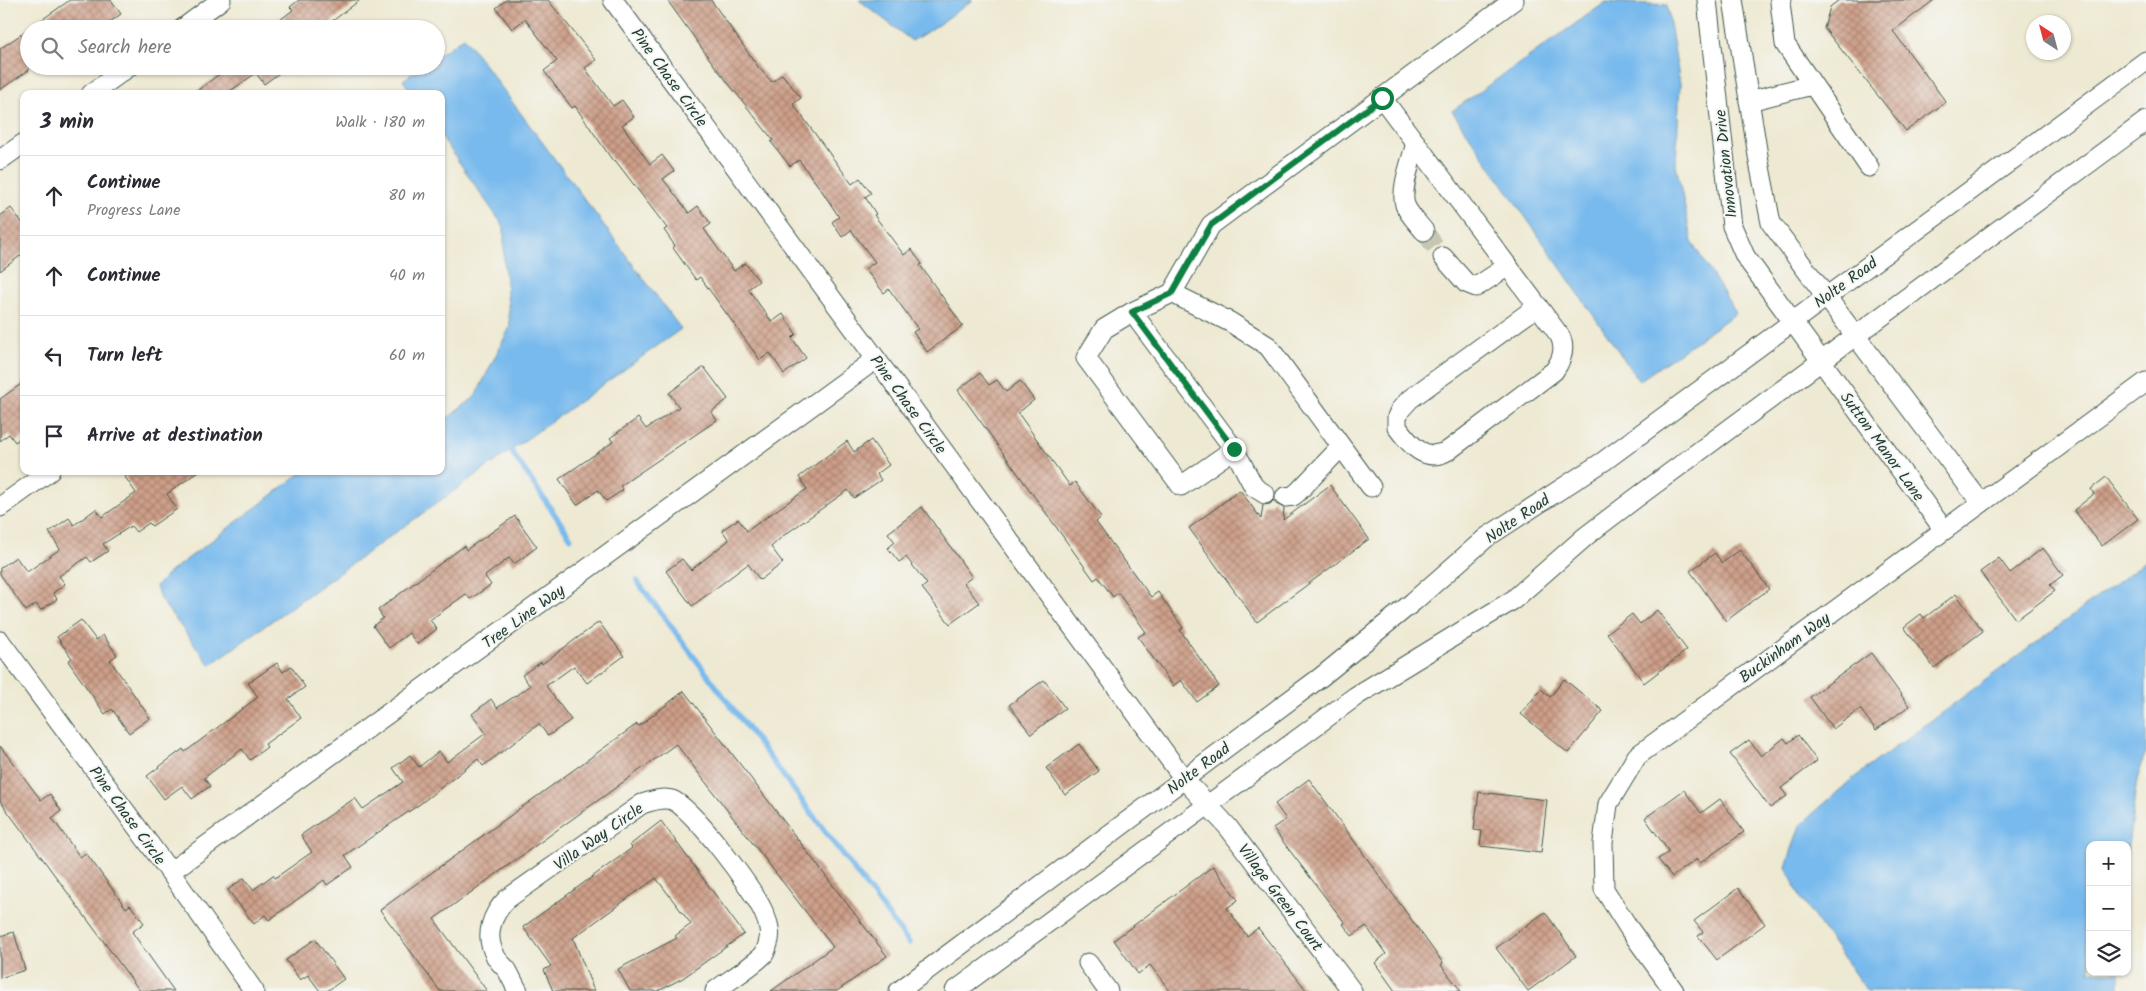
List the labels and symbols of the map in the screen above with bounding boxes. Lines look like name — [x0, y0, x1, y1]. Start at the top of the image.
north arrow — [2026, 15, 2071, 60]
street label: Pine Chase Circle — [624, 23, 713, 133]
route start — [1371, 87, 1394, 110]
street label: Innovation Drive — [1708, 108, 1745, 219]
street label: Nolte Road — [1809, 251, 1884, 315]
street label: Pine Chase Circle — [863, 350, 952, 460]
street label: Sutton Manor Lane — [1833, 387, 1930, 507]
route end — [1223, 438, 1246, 461]
street label: Nolte Road — [1480, 488, 1556, 550]
street label: Tree Line Way — [477, 578, 571, 656]
street label: Buckinham Way — [1734, 606, 1836, 690]
street label: Nolte Road — [1162, 736, 1237, 801]
street label: Pine Chase Circle — [82, 761, 171, 871]
street label: Villa Way Circle — [549, 797, 649, 878]
street label: Village Green Court — [1231, 839, 1329, 958]

